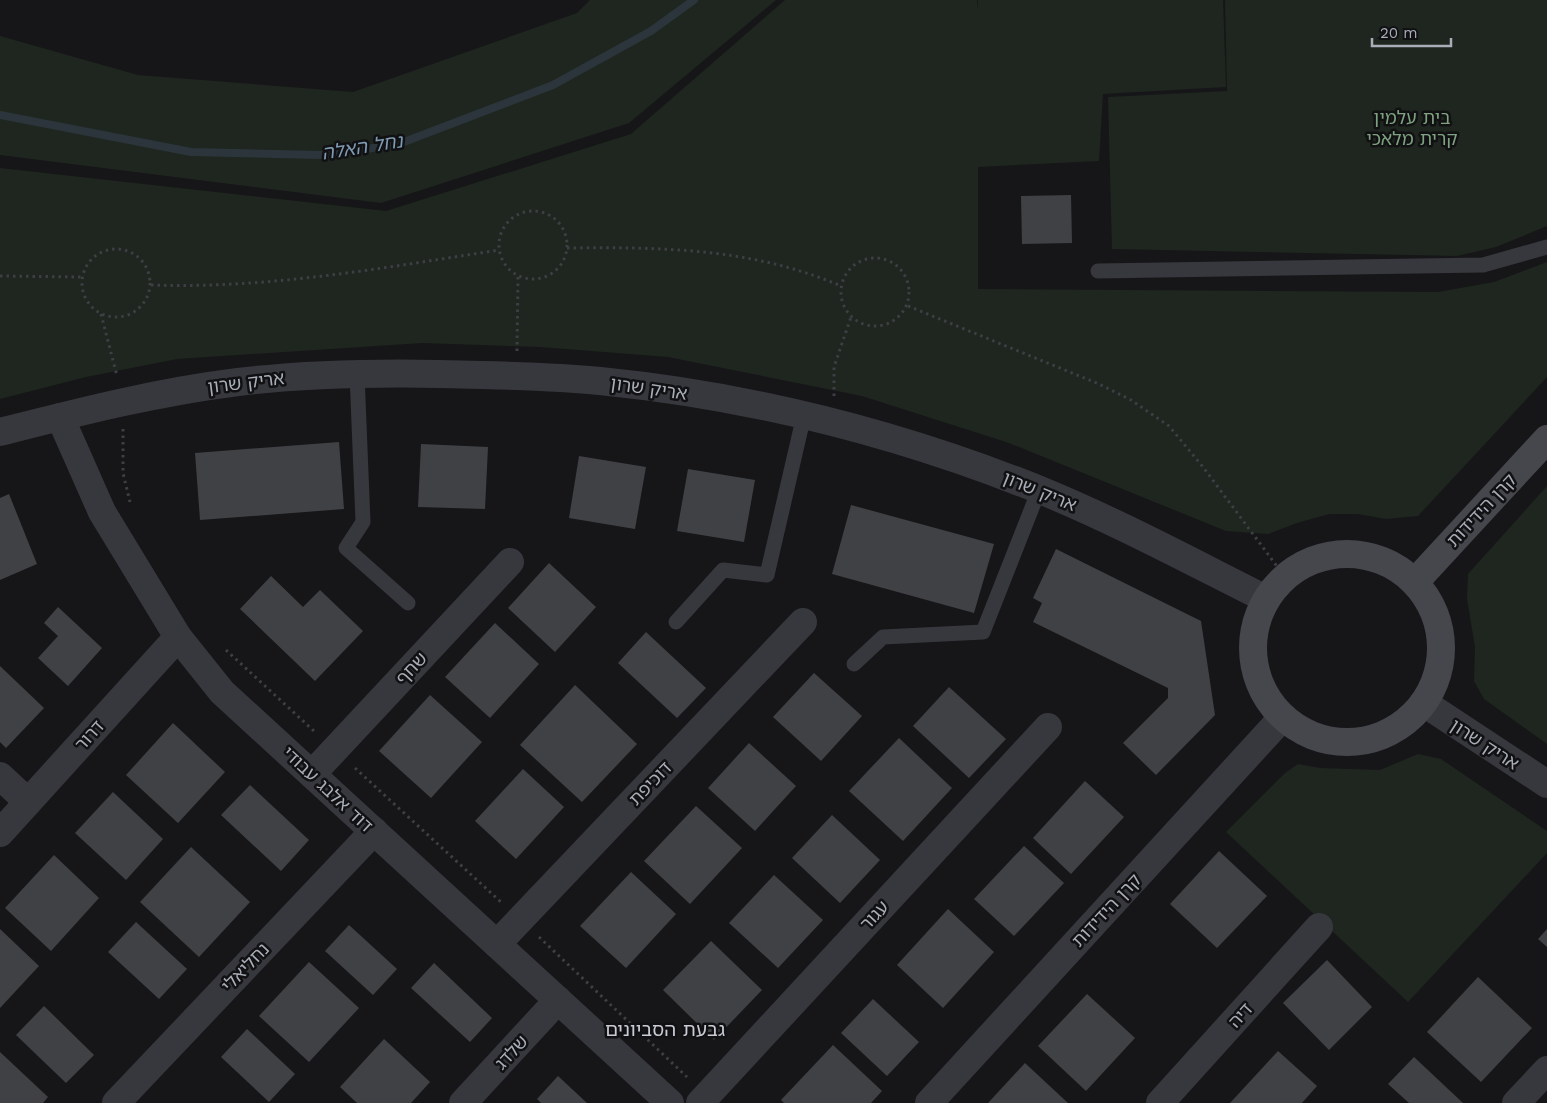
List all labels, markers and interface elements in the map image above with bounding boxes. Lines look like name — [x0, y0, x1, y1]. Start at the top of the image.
scale bar — [1372, 15, 1451, 47]
text: 20 m — [1380, 24, 1418, 42]
park label: בית עלמין קרית מלאכי — [1366, 107, 1458, 149]
water label: נחל האלה — [320, 129, 406, 165]
street label: אריק שרון — [206, 367, 286, 397]
street label: אריק שרון — [609, 372, 689, 404]
street label: אריק שרון — [1000, 467, 1080, 515]
street label: קרן הידידות — [1442, 469, 1520, 551]
street label: שחף — [391, 648, 431, 688]
street label: אריק שרון — [1447, 714, 1523, 774]
street label: דרור — [70, 715, 108, 754]
street label: דוד אלבג עבודי — [279, 742, 378, 836]
street label: דוכיפת — [624, 757, 676, 809]
street label: קרן הידידות — [1067, 869, 1145, 951]
street label: עגור — [855, 896, 893, 934]
street label: נחליאלי — [217, 938, 273, 996]
street label: דיה — [1223, 998, 1257, 1032]
district label: גבעת הסביונים — [605, 1018, 725, 1041]
street label: שלדג — [490, 1031, 532, 1073]

